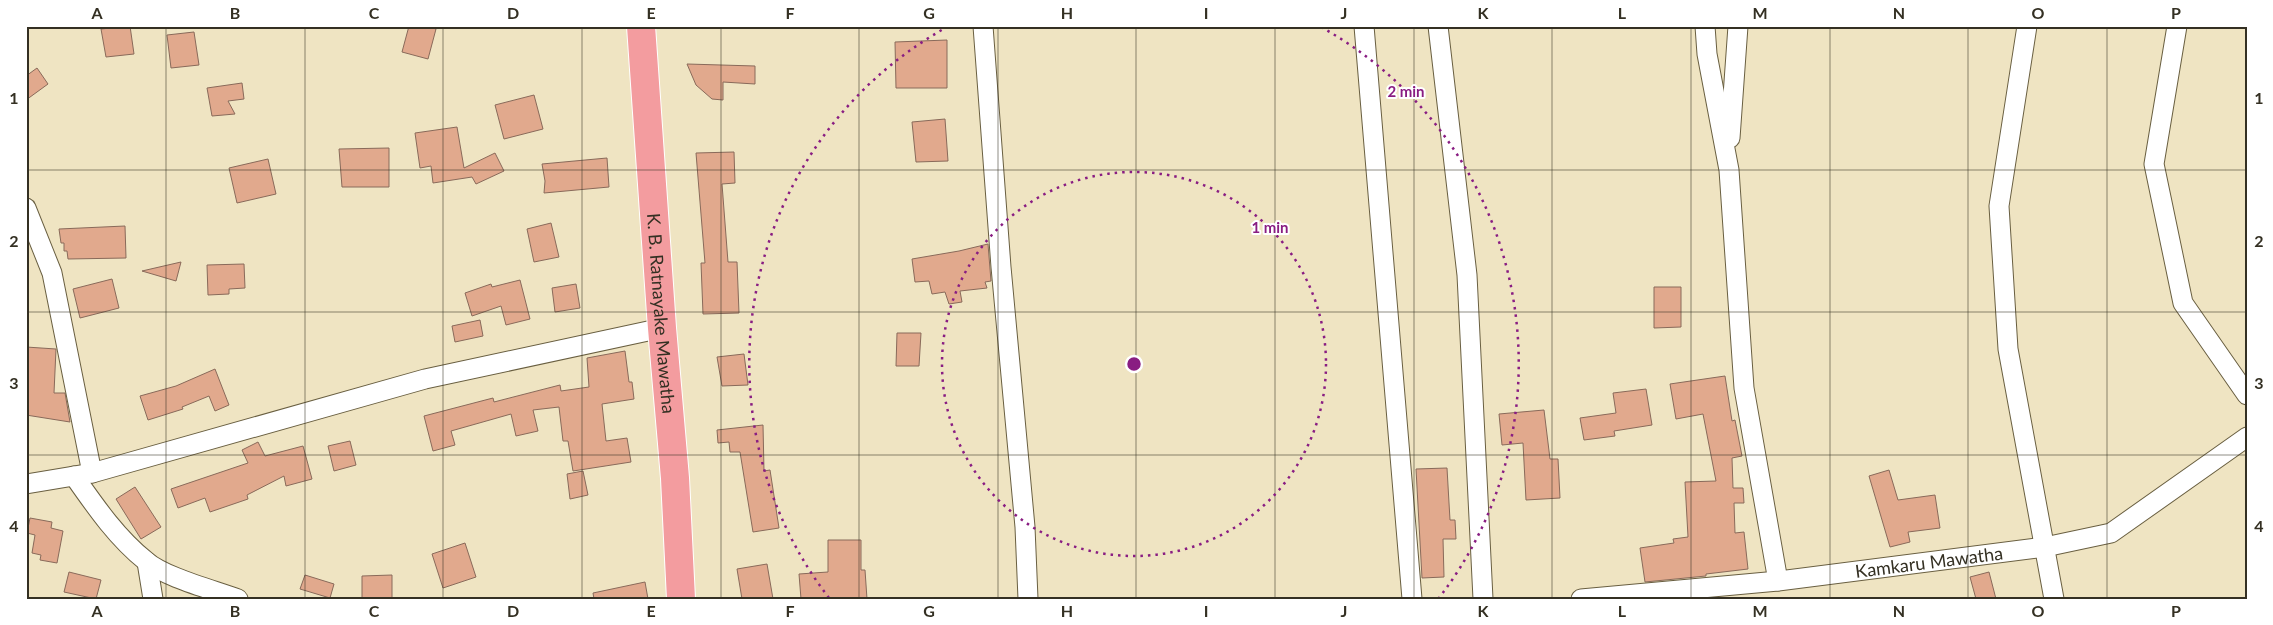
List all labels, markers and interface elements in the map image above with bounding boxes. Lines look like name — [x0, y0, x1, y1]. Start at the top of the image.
text: A — [90, 3, 103, 22]
text: B — [230, 3, 240, 22]
text: C — [369, 3, 380, 22]
text: D — [507, 3, 519, 22]
text: E — [646, 3, 656, 22]
text: F — [785, 3, 795, 22]
text: G — [923, 3, 935, 22]
text: H — [1061, 3, 1073, 22]
text: I — [1204, 3, 1208, 22]
text: J — [1341, 3, 1347, 22]
text: K — [1478, 3, 1490, 22]
text: L — [1618, 3, 1627, 22]
text: M — [1752, 3, 1768, 22]
text: N — [1893, 3, 1905, 22]
text: O — [2032, 3, 2045, 22]
text: P — [2171, 3, 2181, 22]
text: 2 min — [1387, 82, 1425, 100]
text: 1 — [9, 88, 19, 107]
text: 1 — [2254, 88, 2264, 107]
street label: K. B. Ratnayake Mawatha — [643, 212, 680, 414]
text: 1 min — [1251, 218, 1289, 236]
text: 2 — [9, 231, 19, 250]
text: 2 — [2254, 231, 2264, 250]
centre of rings — [1125, 355, 1143, 373]
text: 3 — [9, 373, 19, 392]
text: 3 — [2254, 373, 2264, 392]
text: 4 — [9, 516, 19, 535]
text: 4 — [2254, 516, 2264, 535]
street label: Kamkaru Mawatha — [1854, 541, 2004, 582]
text: A — [90, 601, 103, 620]
text: B — [230, 601, 240, 620]
text: C — [369, 601, 380, 620]
text: D — [507, 601, 519, 620]
text: E — [646, 601, 656, 620]
text: F — [785, 601, 795, 620]
text: G — [923, 601, 935, 620]
text: H — [1061, 601, 1073, 620]
text: I — [1204, 601, 1208, 620]
text: J — [1341, 601, 1347, 620]
text: K — [1478, 601, 1490, 620]
text: L — [1618, 601, 1627, 620]
text: M — [1752, 601, 1768, 620]
text: N — [1893, 601, 1905, 620]
text: O — [2032, 601, 2045, 620]
text: P — [2171, 601, 2181, 620]

